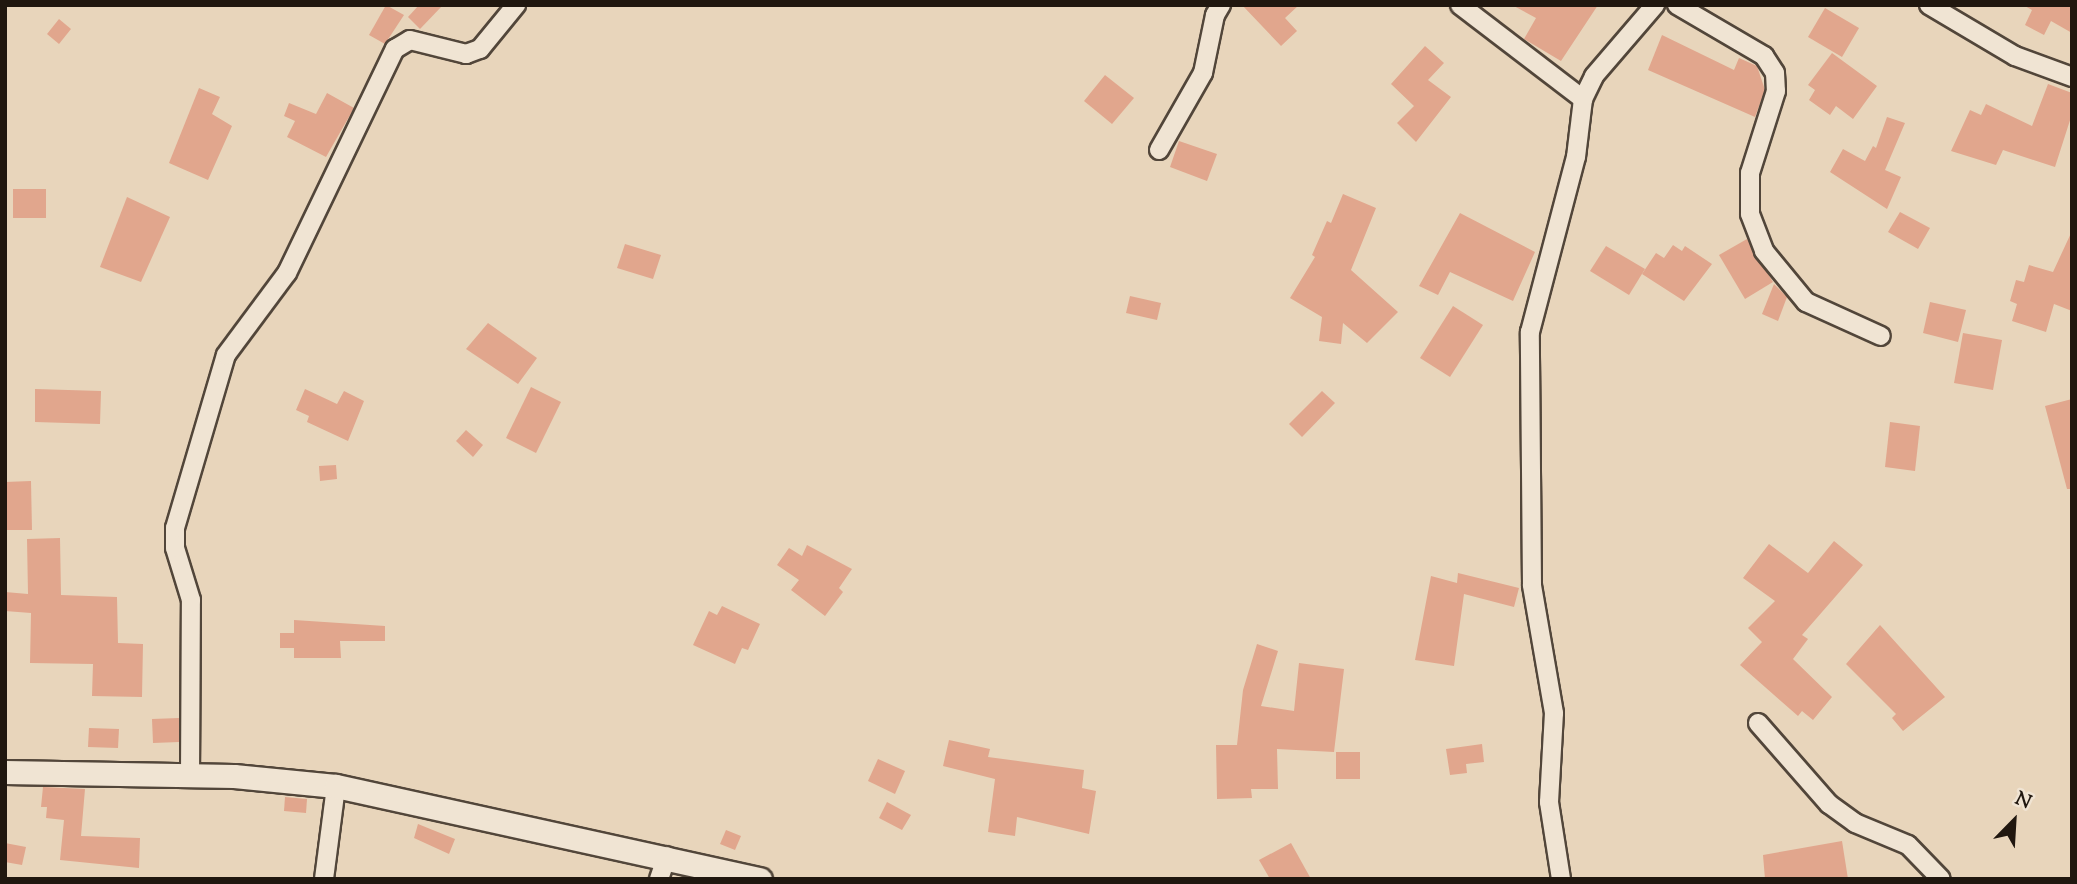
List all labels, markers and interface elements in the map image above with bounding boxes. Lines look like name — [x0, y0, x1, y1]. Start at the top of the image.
north arrow — [1979, 786, 2049, 856]
text: N — [2010, 786, 2035, 817]

